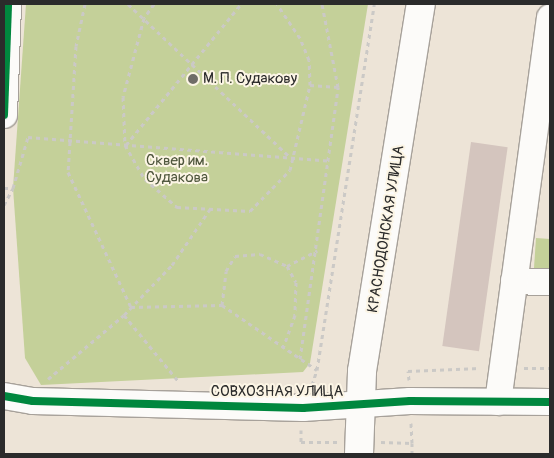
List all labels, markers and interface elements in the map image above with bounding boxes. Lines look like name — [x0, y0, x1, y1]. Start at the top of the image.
place label: М. П. Судакову — [203, 70, 297, 88]
marker: М. П. Судакову — [187, 73, 199, 85]
street label: КРАСНОДОНСКАЯ УЛИЦА — [364, 144, 408, 314]
park label: Сквер им. Судакова — [146, 151, 208, 186]
street label: СОВХОЗНАЯ УЛИЦА — [211, 383, 343, 401]

